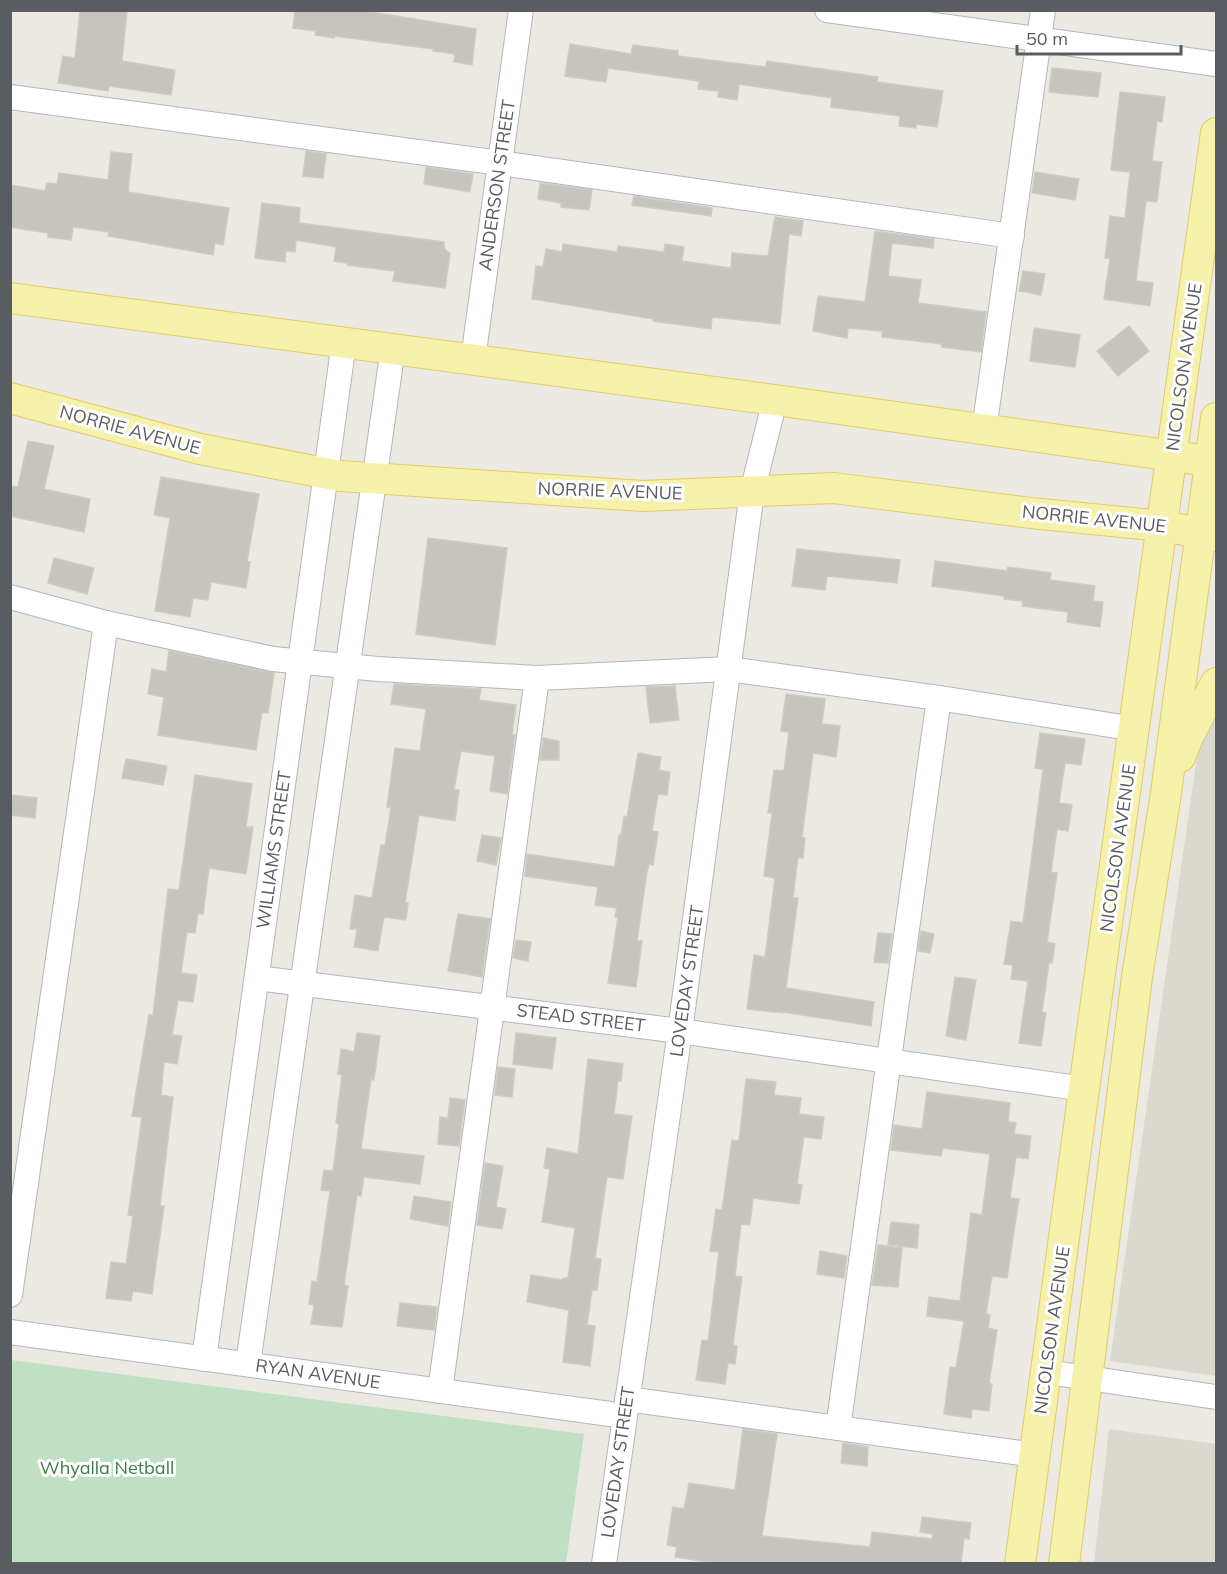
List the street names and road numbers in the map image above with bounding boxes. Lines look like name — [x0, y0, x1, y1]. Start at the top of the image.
street label: ANDERSON STREET — [473, 98, 520, 272]
street label: NICOLSON AVENUE — [1160, 282, 1207, 452]
street label: NORRIE AVENUE — [57, 400, 203, 459]
street label: NORRIE AVENUE — [537, 476, 683, 505]
street label: NORRIE AVENUE — [1021, 499, 1167, 538]
street label: NICOLSON AVENUE — [1094, 763, 1141, 933]
street label: WILLIAMS STREET — [251, 769, 296, 931]
street label: LOVEDAY STREET — [664, 904, 709, 1058]
street label: STEAD STREET — [515, 998, 647, 1037]
street label: NICOLSON AVENUE — [1028, 1245, 1075, 1415]
street label: RYAN AVENUE — [254, 1353, 382, 1394]
street label: LOVEDAY STREET — [595, 1385, 640, 1539]

